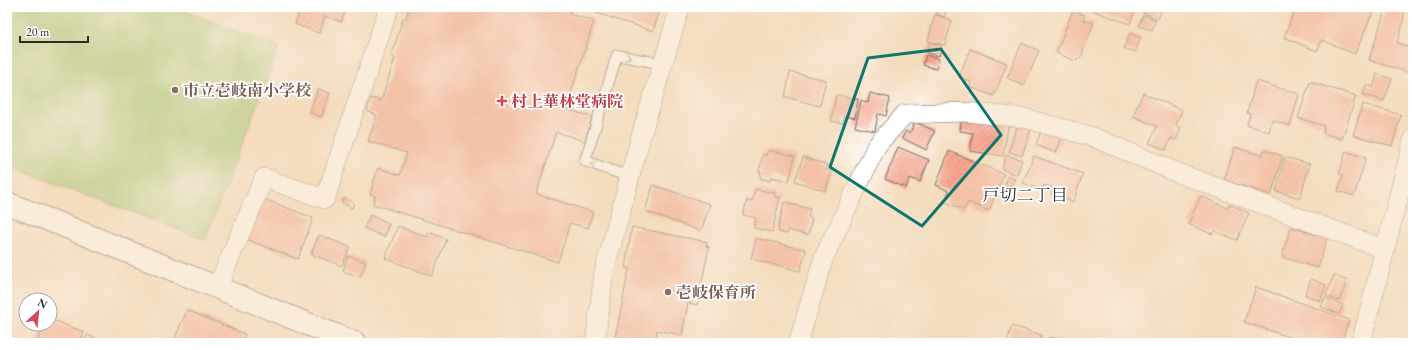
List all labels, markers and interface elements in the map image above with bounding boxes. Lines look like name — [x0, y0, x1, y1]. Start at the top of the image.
scale bar — [20, 18, 88, 44]
text: 20 m — [26, 24, 50, 40]
one-way arrow — [624, 53, 631, 61]
place label: 市立壱岐南小学校 — [183, 80, 312, 101]
marker: 市立壱岐南小学校 — [170, 85, 180, 95]
place label: 村上華林堂病院 — [511, 91, 623, 112]
marker: 村上華林堂病院 — [496, 95, 508, 107]
one-way arrow — [590, 161, 597, 169]
district label: 戸切二丁目 — [983, 184, 1068, 206]
place label: 壱岐保育所 — [676, 282, 756, 303]
marker: 壱岐保育所 — [663, 287, 673, 297]
north arrow — [18, 292, 58, 332]
text: N — [35, 295, 50, 311]

